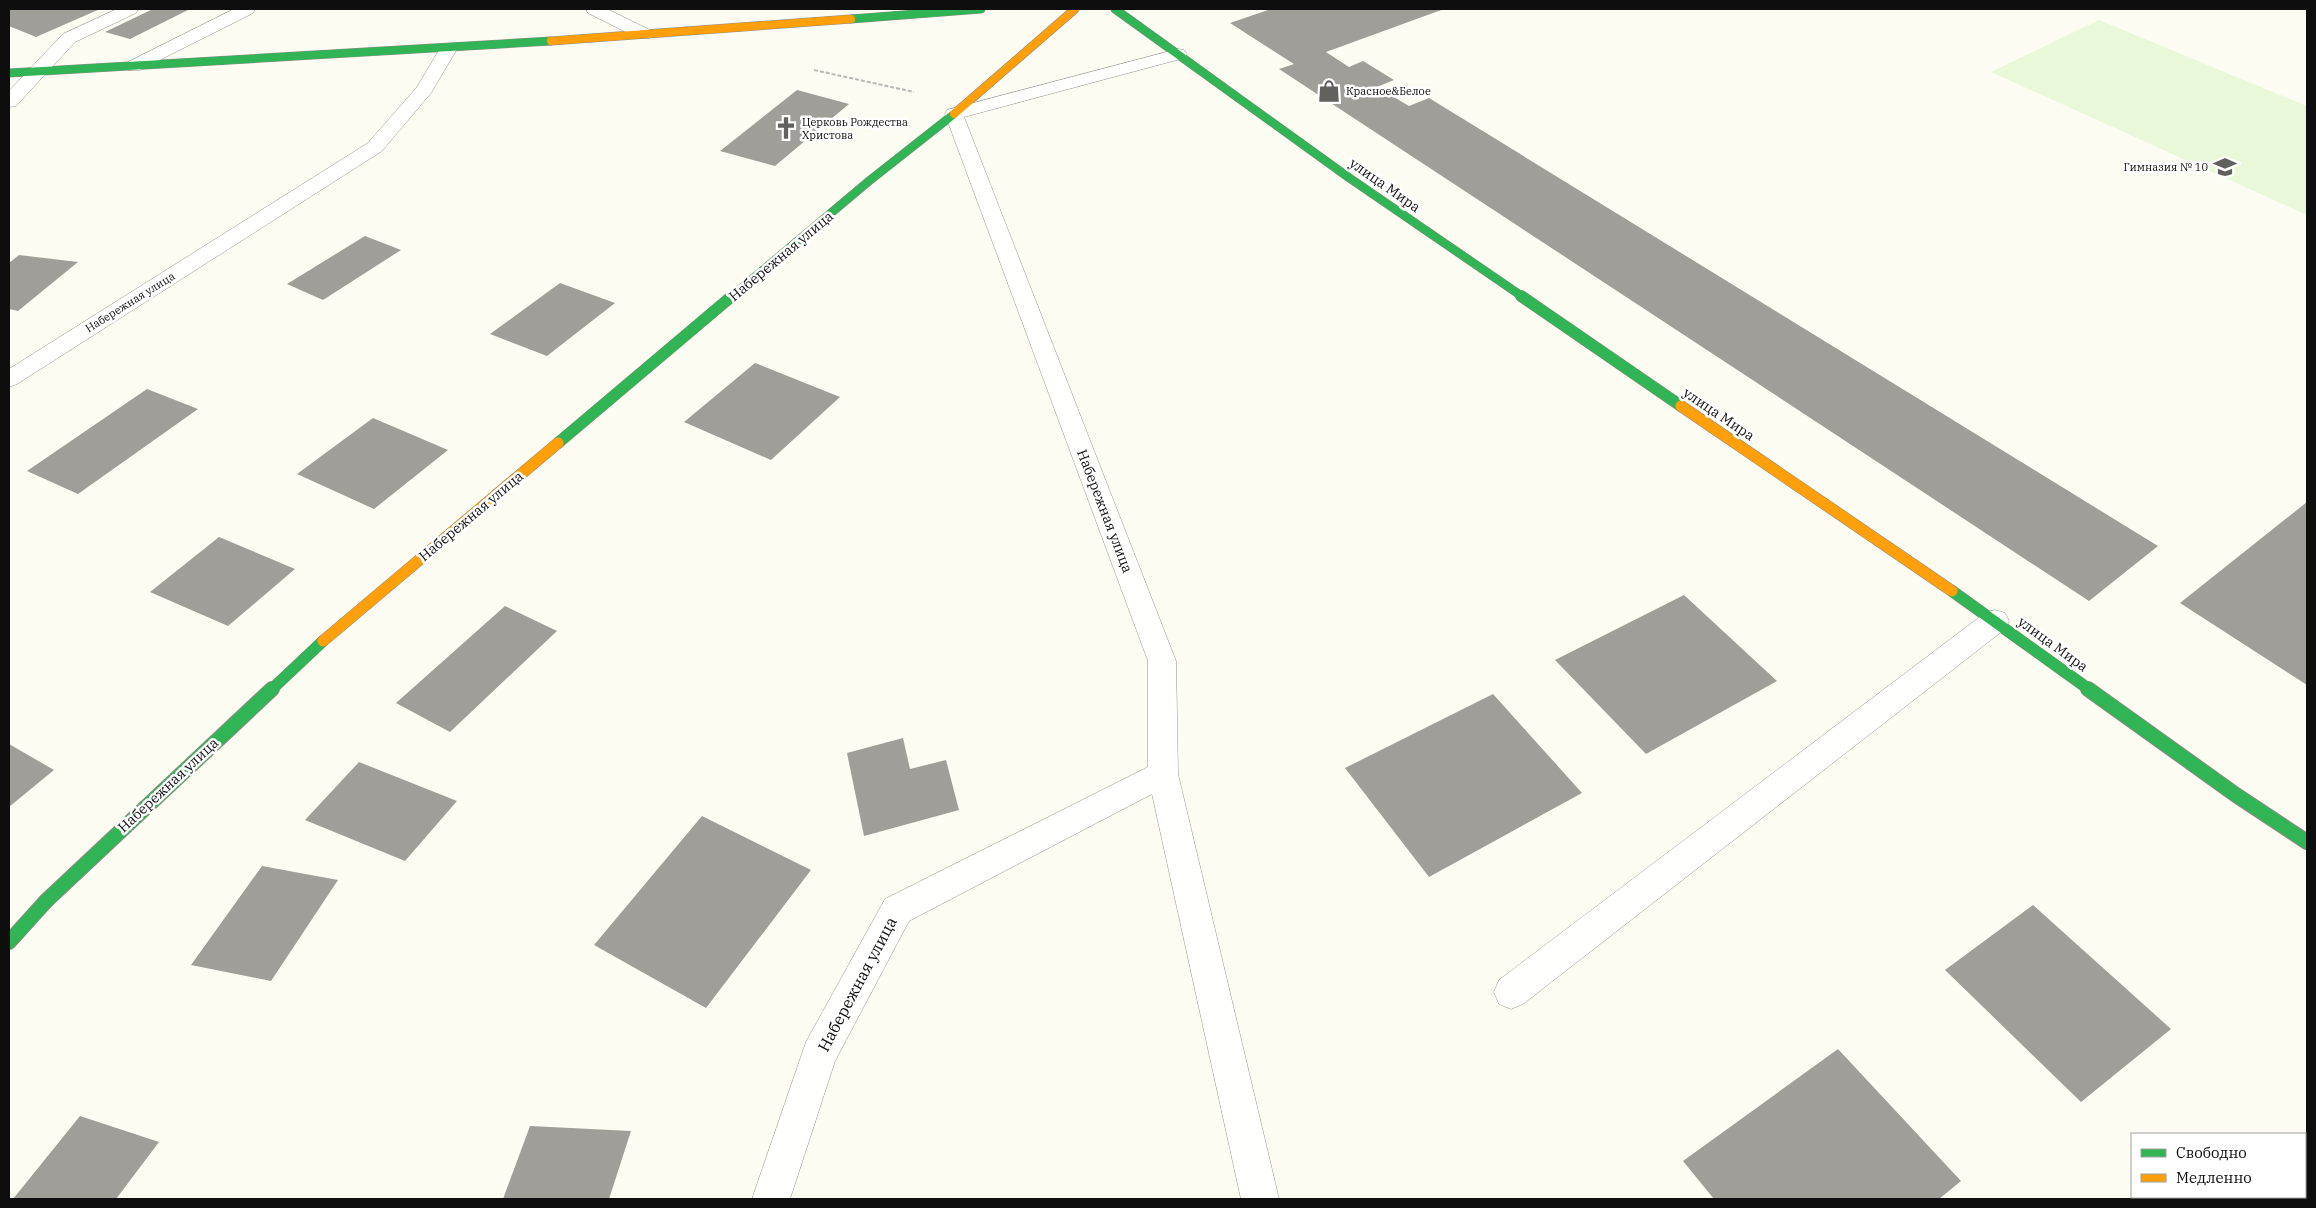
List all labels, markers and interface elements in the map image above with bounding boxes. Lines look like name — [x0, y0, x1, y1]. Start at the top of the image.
shop icon: Красное&Белое — [1316, 78, 1342, 104]
place label: Красное&Белое — [1346, 84, 1431, 98]
church icon: Церковь Рождества Христова — [773, 115, 799, 141]
place label: Церковь Рождества Христова — [802, 115, 908, 142]
street label: улица Мира — [1346, 154, 1424, 216]
school or university icon: Гимназия № 10 — [2212, 154, 2238, 180]
place label: Гимназия № 10 — [2123, 160, 2208, 174]
street label: Набережная улица — [725, 207, 837, 305]
street label: Набережная улица — [83, 269, 177, 335]
street label: улица Мира — [1680, 383, 1759, 445]
street label: Набережная улица — [1073, 447, 1137, 576]
street label: Набережная улица — [415, 467, 527, 565]
street label: улица Мира — [2014, 612, 2092, 676]
street label: Набережная улица — [114, 734, 222, 836]
street label: Набережная улица — [813, 913, 901, 1055]
legend — [2131, 1133, 2306, 1198]
text: Свободно — [2176, 1143, 2247, 1162]
text: Медленно — [2176, 1168, 2252, 1187]

